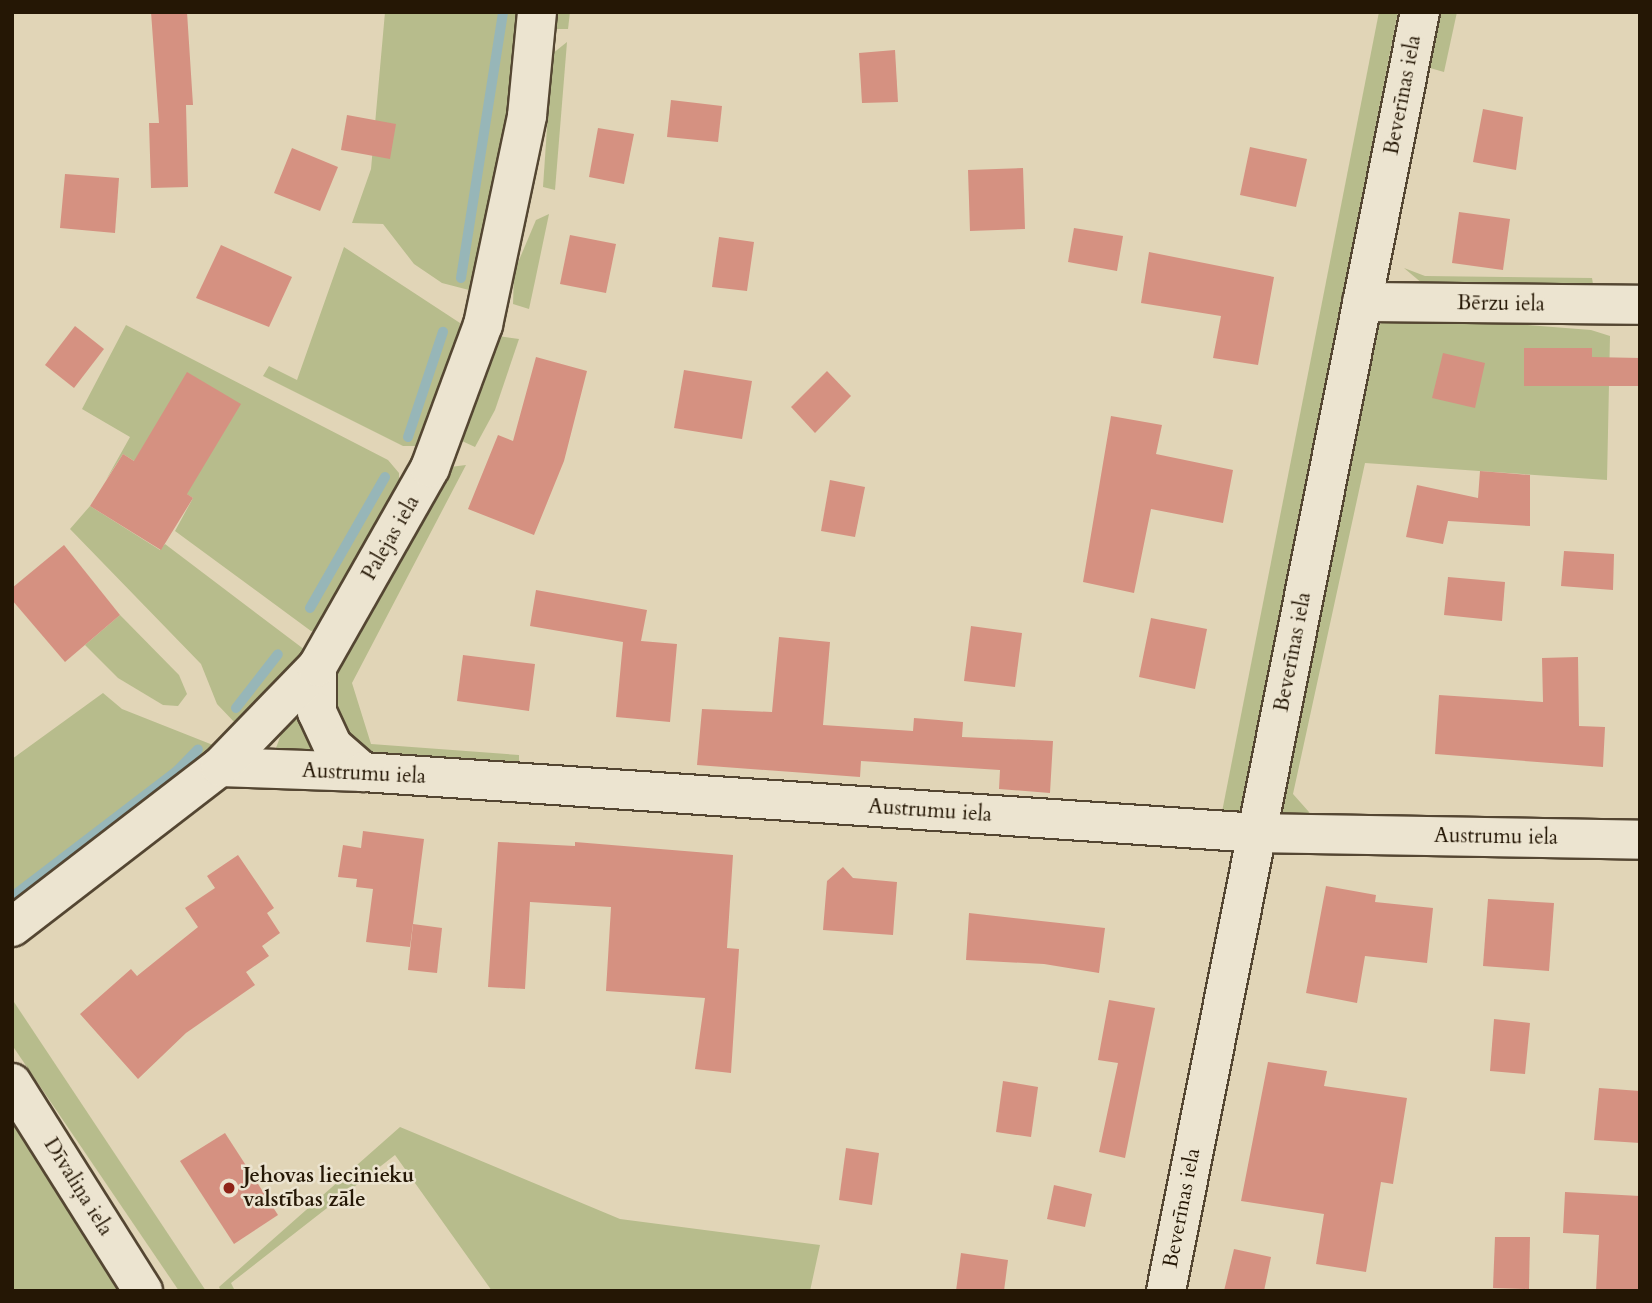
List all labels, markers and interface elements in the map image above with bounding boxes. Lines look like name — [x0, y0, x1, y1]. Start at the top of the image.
street label: Beverīnas iela — [1379, 33, 1427, 157]
street label: Bērzu iela — [1457, 291, 1545, 317]
street label: Palejas iela — [357, 491, 425, 585]
street label: Beverīnas iela — [1269, 590, 1317, 714]
street label: Austrumu iela — [301, 758, 427, 790]
street label: Austrumu iela — [867, 794, 993, 828]
street label: Austrumu iela — [1434, 823, 1558, 851]
street label: Dīvaliņa iela — [38, 1133, 118, 1241]
street label: Beverīnas iela — [1158, 1146, 1206, 1270]
place label: Jehovas liecinieku valstības zāle — [243, 1163, 414, 1213]
marker: Jehovas liecinieku valstības zāle — [221, 1180, 237, 1196]

